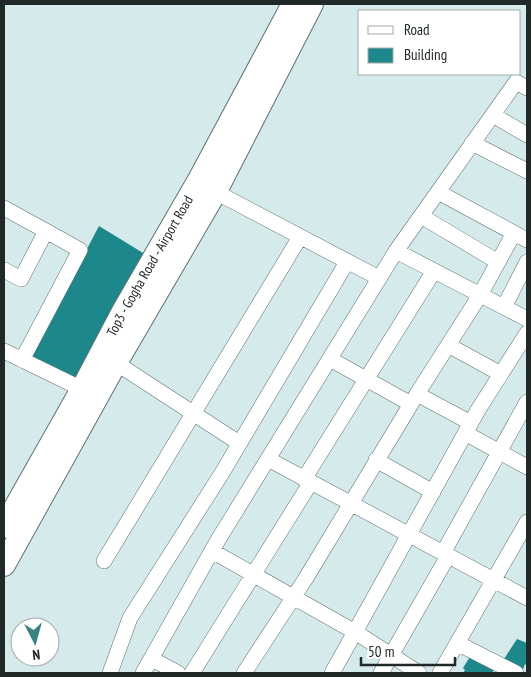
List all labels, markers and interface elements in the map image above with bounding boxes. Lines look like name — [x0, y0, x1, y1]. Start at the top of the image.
legend — [358, 10, 521, 75]
text: Road — [404, 20, 430, 39]
text: Building — [404, 45, 447, 64]
street label: Top3 - Gogha Road - Airport Road — [102, 192, 197, 339]
north arrow — [10, 617, 60, 667]
scale bar — [361, 634, 455, 666]
text: 50 m — [368, 642, 394, 661]
text: N — [32, 646, 41, 664]

